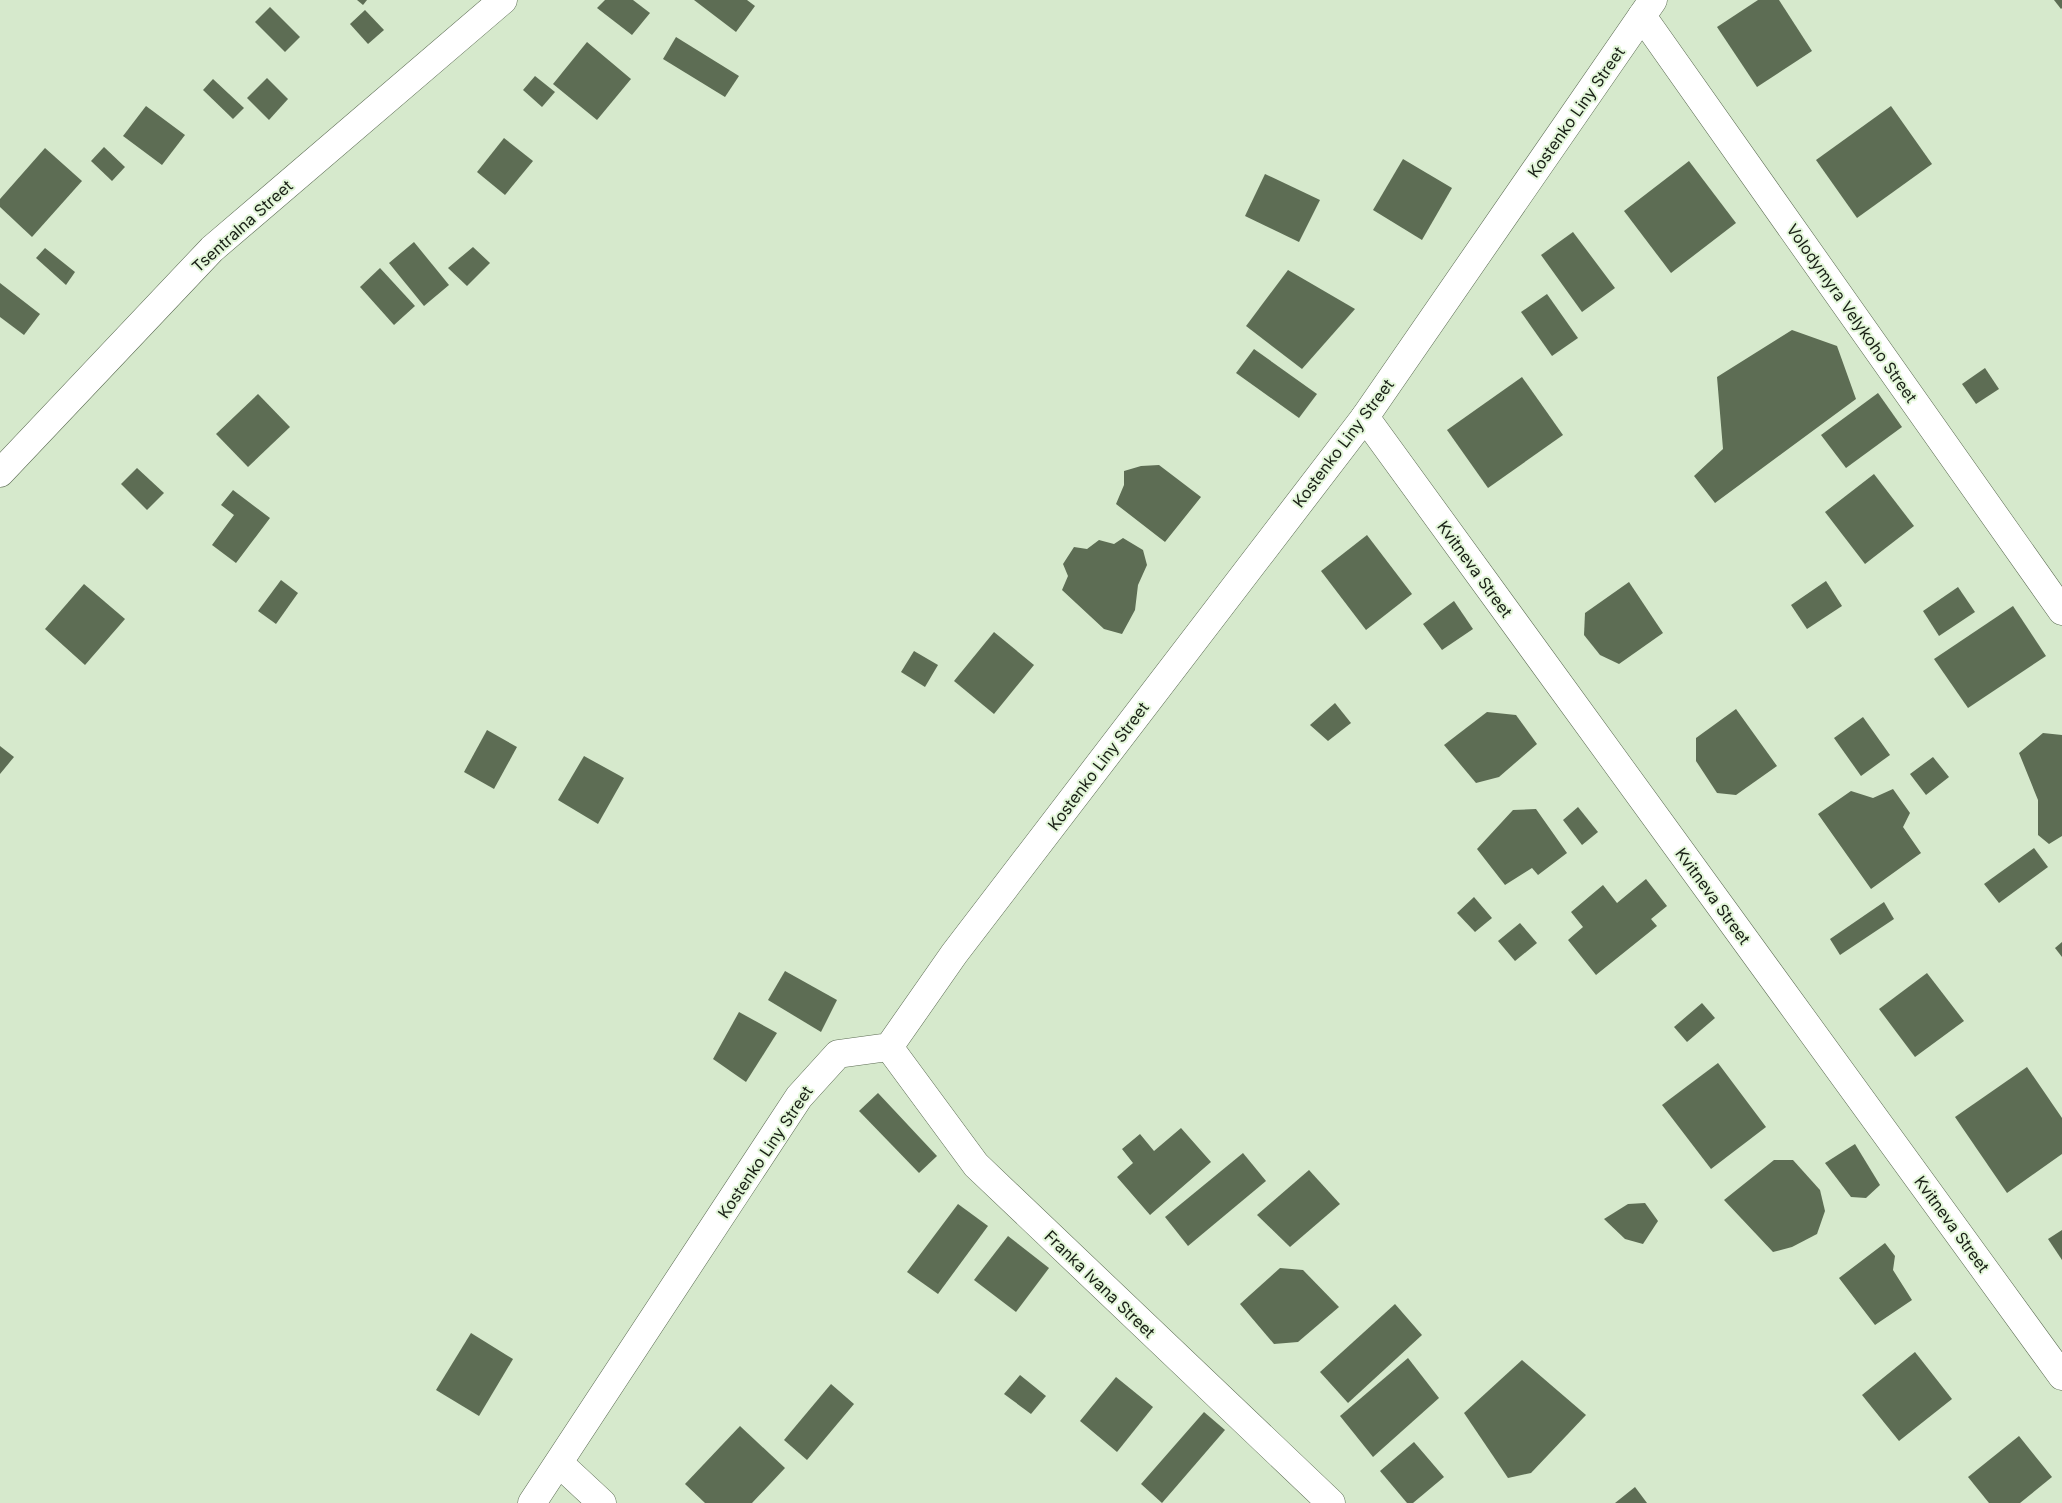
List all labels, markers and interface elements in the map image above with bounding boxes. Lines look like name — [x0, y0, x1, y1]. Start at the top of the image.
street label: Kostenko Liny Street — [1523, 43, 1629, 181]
street label: Tsentralna Street — [188, 176, 296, 276]
street label: Volodymyra Velykoho Street — [1783, 220, 1921, 406]
street label: Kostenko Liny Street — [1288, 375, 1398, 511]
street label: Kvitneva Street — [1433, 517, 1517, 621]
street label: Kostenko Liny Street — [1043, 698, 1153, 834]
street label: Kvitneva Street — [1671, 844, 1755, 948]
street label: Kostenko Liny Street — [713, 1082, 817, 1222]
street label: Kvitneva Street — [1910, 1172, 1994, 1276]
street label: Franka Ivana Street — [1041, 1226, 1159, 1342]

